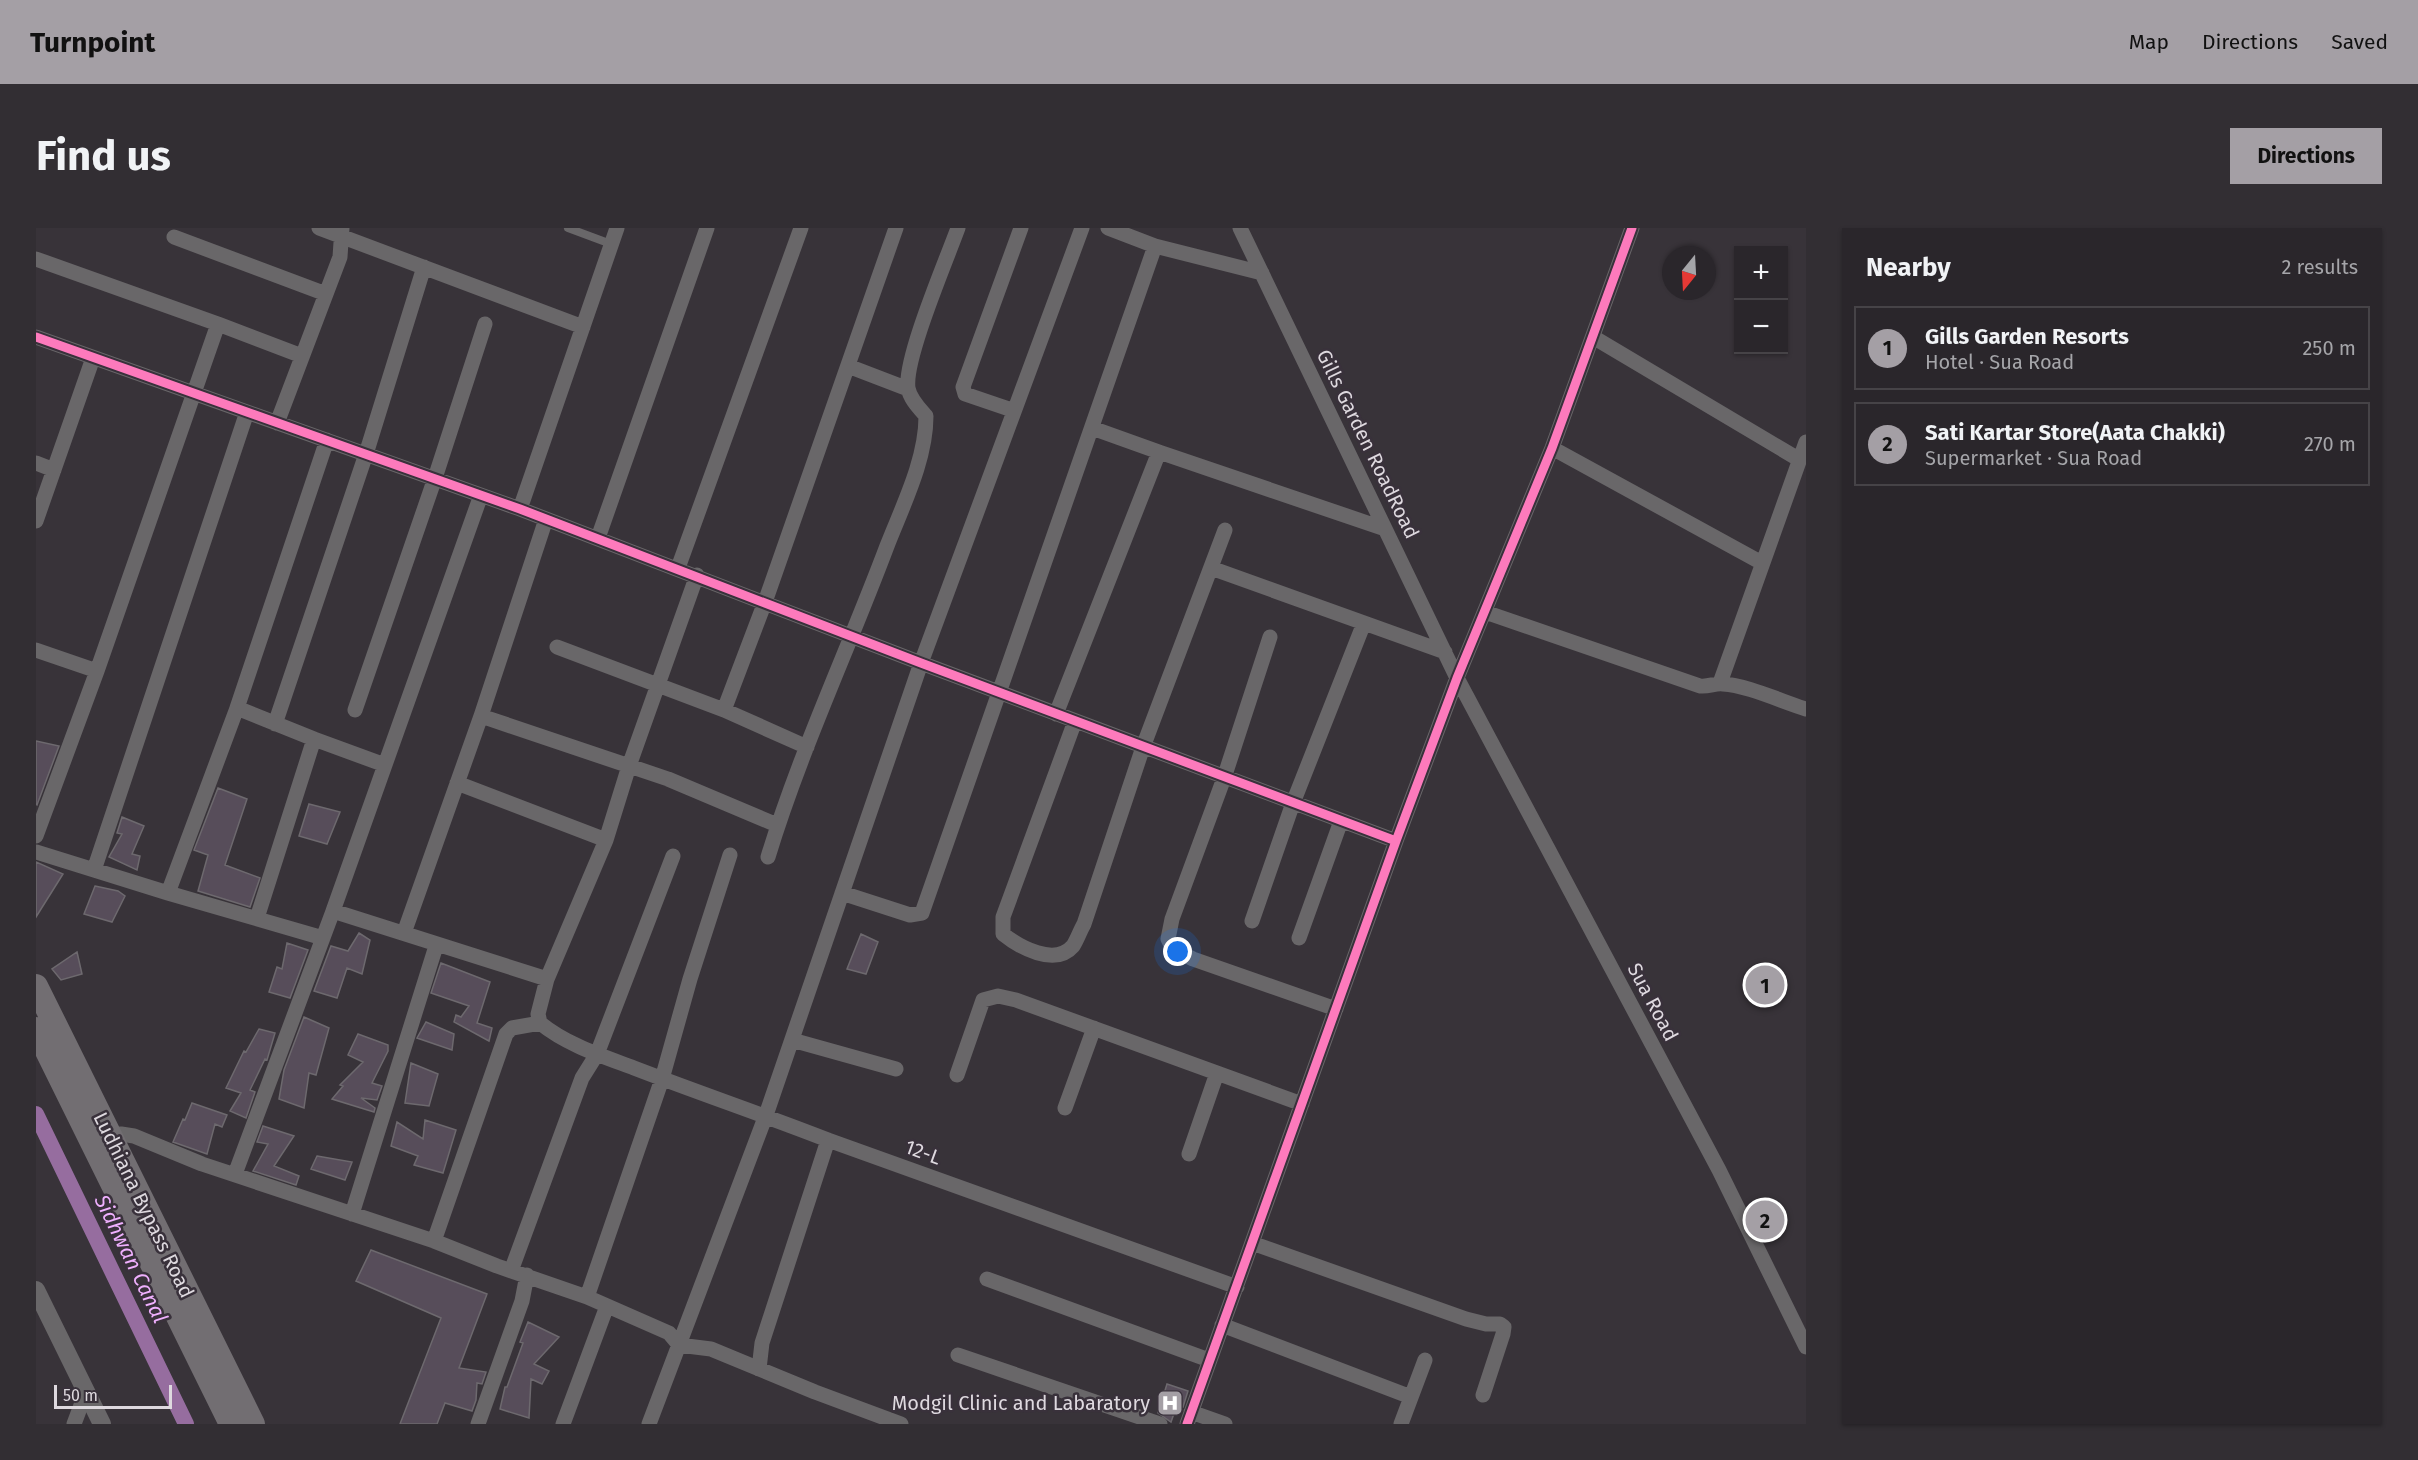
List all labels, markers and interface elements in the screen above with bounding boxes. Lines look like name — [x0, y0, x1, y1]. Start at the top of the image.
text: Turnpoint — [30, 26, 155, 59]
text: Map — [2129, 29, 2169, 55]
text: Directions — [2202, 29, 2298, 55]
text: Saved — [2331, 29, 2388, 55]
button: Directions — [2230, 128, 2382, 184]
text: Find us — [36, 131, 171, 181]
north arrow — [1662, 246, 1716, 300]
map controls — [1734, 246, 1788, 354]
button: + — [1734, 246, 1788, 300]
text: Nearby — [1866, 252, 1951, 283]
text: 2 results — [2281, 255, 2358, 279]
button: − — [1734, 300, 1788, 354]
text: Gills Garden Resorts — [1925, 323, 2129, 350]
text: 1 — [1883, 336, 1892, 360]
text: 250 m — [2302, 336, 2356, 360]
street label: Gills Garden RoadRoad — [1312, 346, 1424, 542]
text: Hotel · Sua Road — [1925, 350, 2074, 374]
text: Sati Kartar Store(Aata Chakki) — [1925, 419, 2225, 446]
text: 2 — [1882, 432, 1893, 456]
text: 270 m — [2304, 432, 2356, 456]
text: Supermarket · Sua Road — [1925, 446, 2142, 470]
your location — [1163, 937, 1192, 966]
street label: Sua Road — [1622, 959, 1684, 1045]
pin: 1 — [1746, 962, 1784, 1008]
street label: Ludhiana Bypass Road — [89, 1108, 199, 1302]
street label: 12-L — [902, 1134, 944, 1170]
water label: Sidhwan Canal — [88, 1190, 173, 1327]
pin: 2 — [1746, 1198, 1784, 1242]
scale bar — [54, 1382, 172, 1410]
text: 50 m — [63, 1386, 98, 1405]
hospital icon: Modgil Clinic and Labaratory — [1155, 1388, 1185, 1418]
place label: Modgil Clinic and Labaratory — [892, 1391, 1150, 1415]

